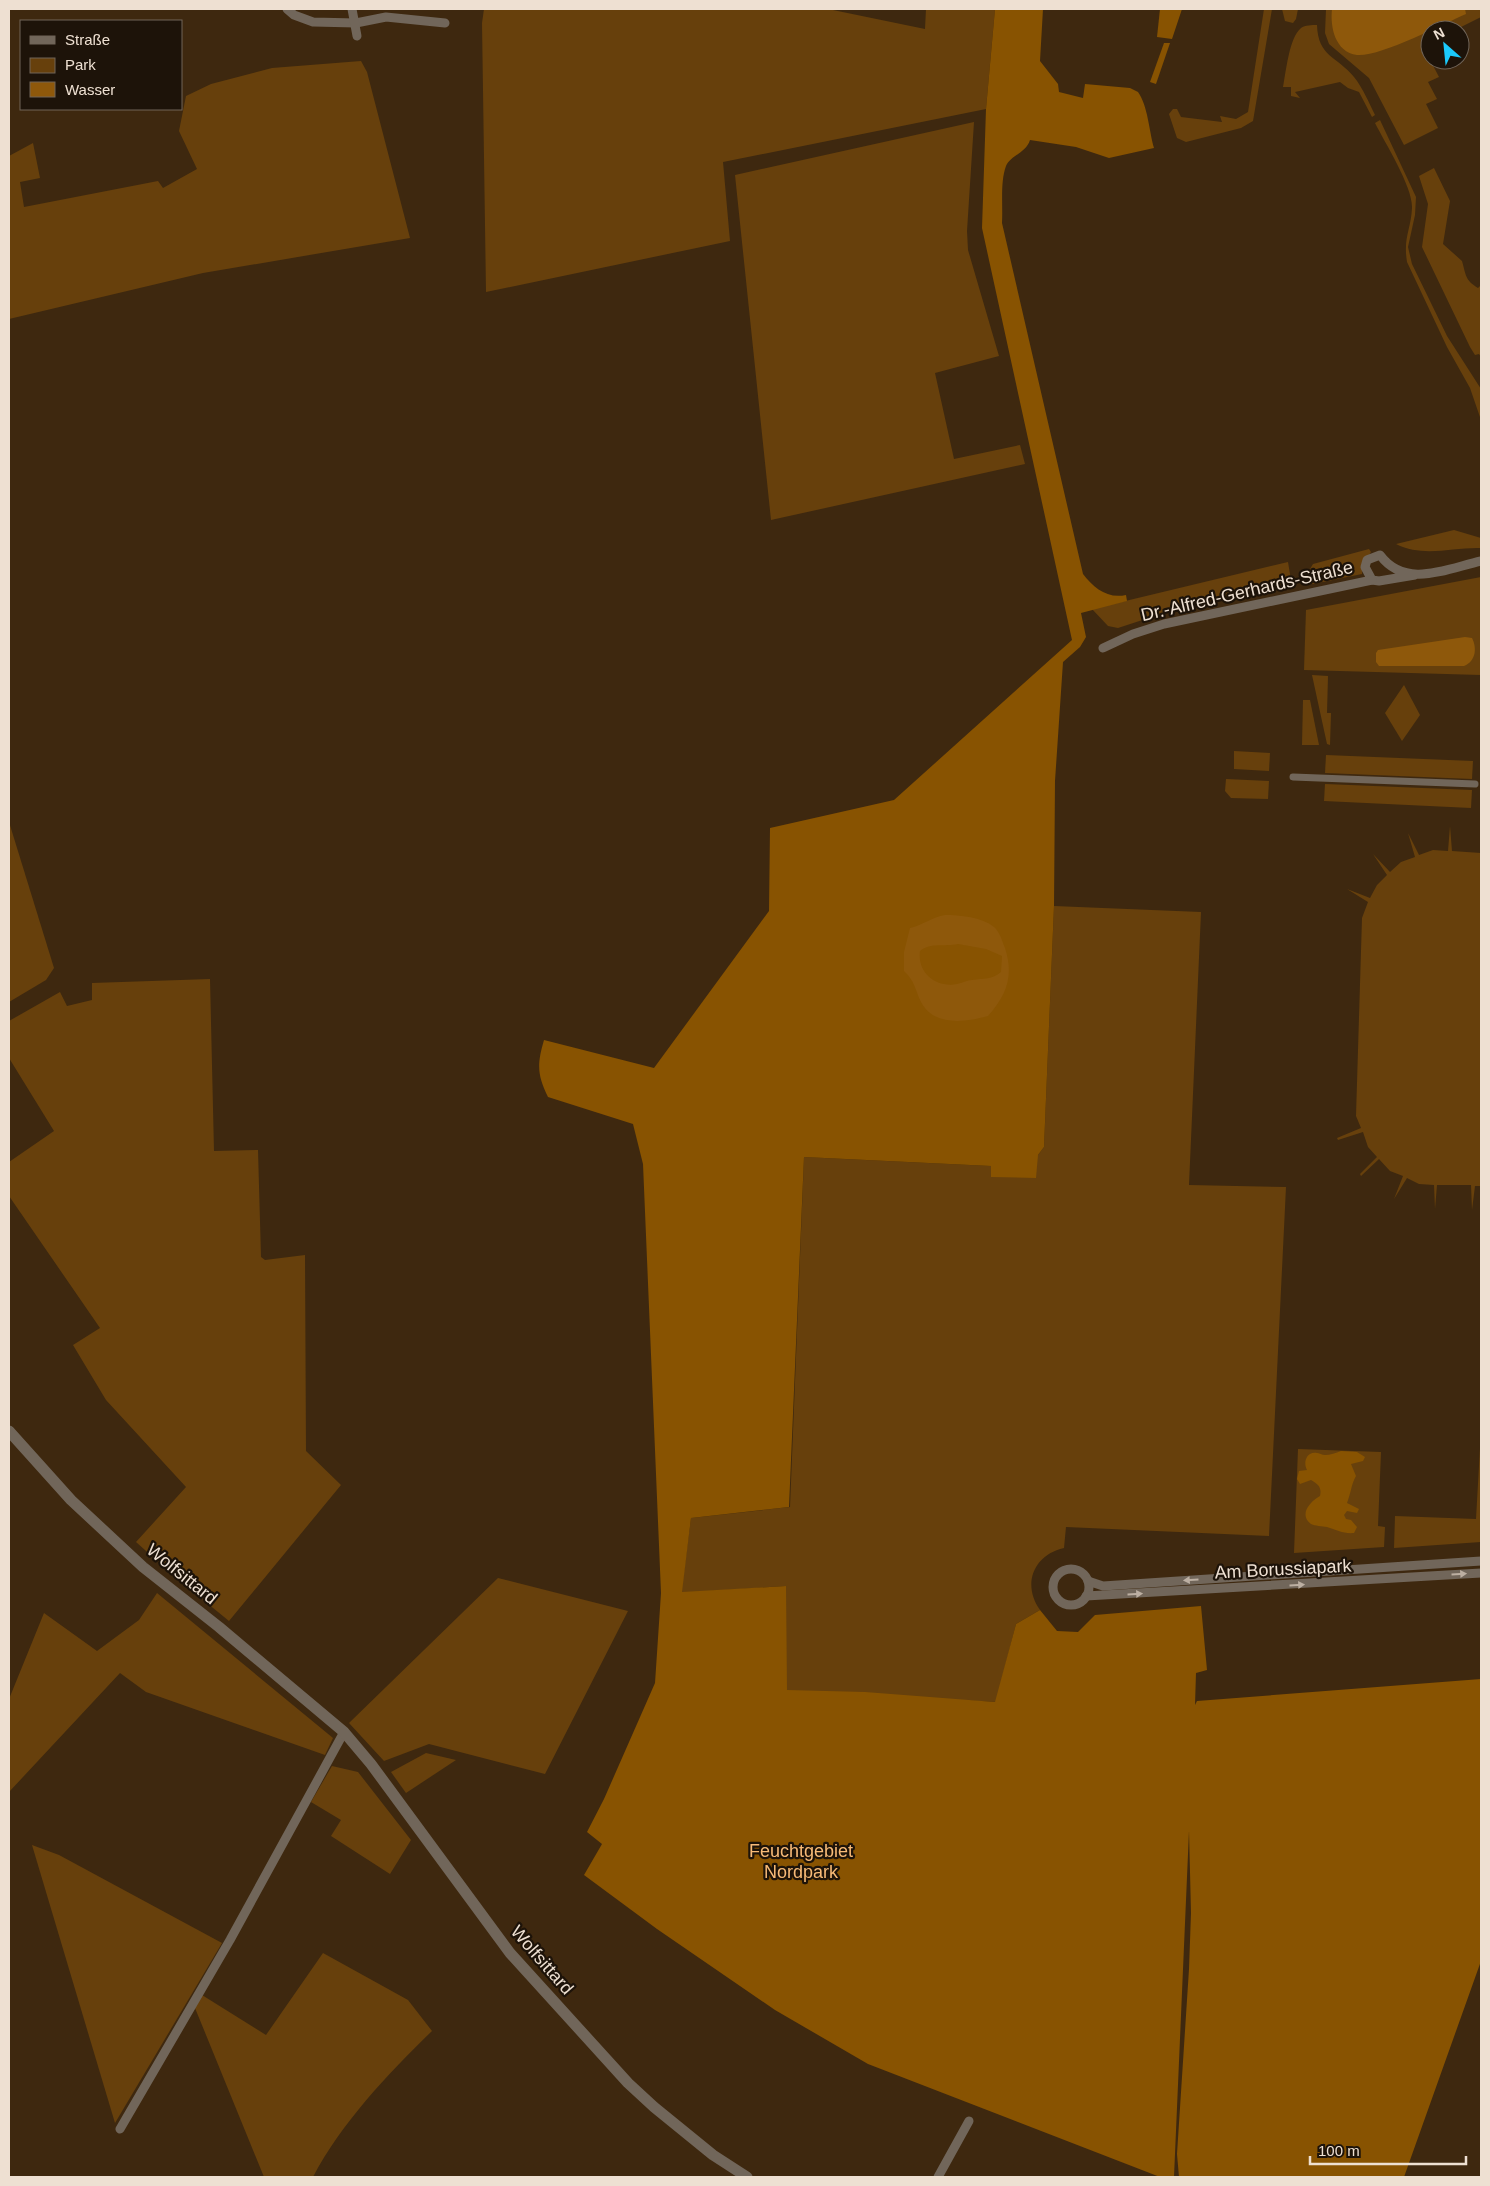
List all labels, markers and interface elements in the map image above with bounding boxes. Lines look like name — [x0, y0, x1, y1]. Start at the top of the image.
legend — [20, 20, 182, 110]
north arrow — [1420, 20, 1470, 70]
text: N — [1431, 24, 1447, 43]
text: Straße — [65, 31, 110, 48]
text: Park — [65, 56, 96, 73]
text: Wasser — [65, 81, 115, 98]
street label: Dr.-Alfred-Gerhards-Straße — [1139, 557, 1355, 625]
street label: Wolfsittard — [143, 1540, 221, 1608]
street label: Am Borussiapark — [1214, 1555, 1353, 1583]
one-way arrow — [1452, 1570, 1468, 1578]
one-way arrow — [1183, 1577, 1199, 1585]
one-way arrow — [1290, 1580, 1306, 1588]
one-way arrow — [1127, 1589, 1143, 1597]
park label: Feuchtgebiet Nordpark — [749, 1841, 853, 1882]
street label: Wolfsittard — [507, 1921, 577, 1999]
scale bar — [1310, 2134, 1466, 2166]
text: 100 m — [1318, 2142, 1360, 2159]

